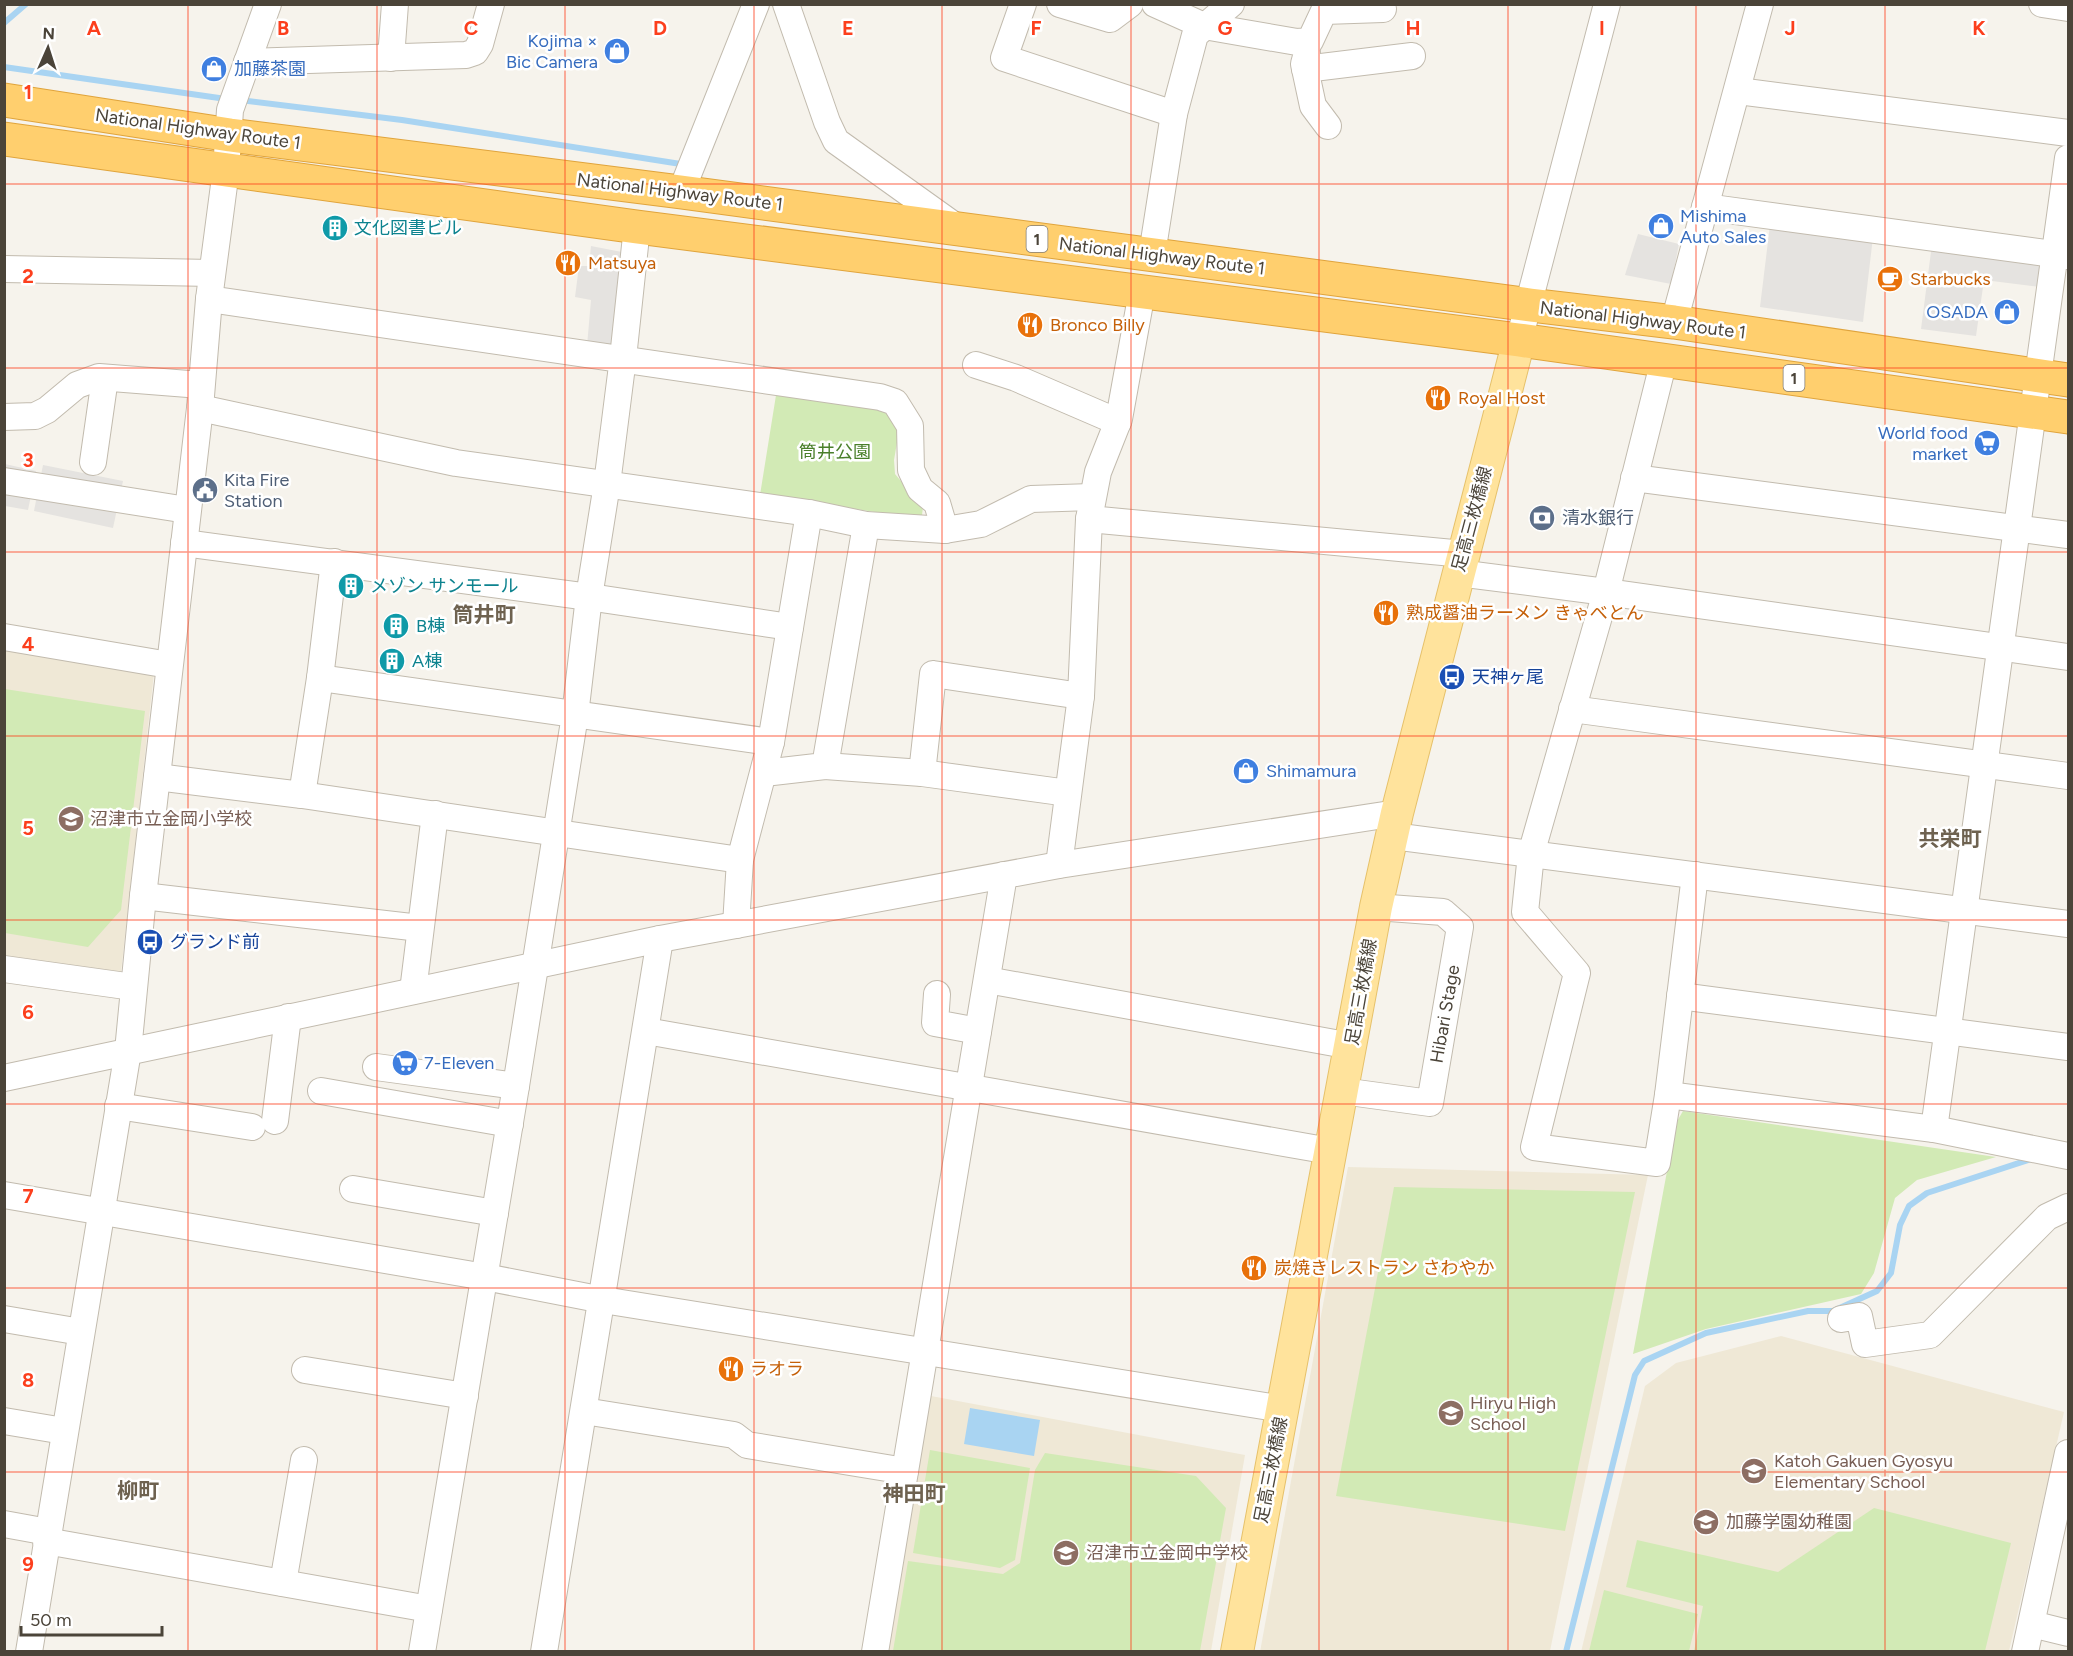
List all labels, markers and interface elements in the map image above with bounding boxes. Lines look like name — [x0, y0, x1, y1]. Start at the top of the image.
text: A — [87, 16, 102, 40]
text: B — [277, 16, 289, 40]
text: C — [464, 16, 478, 40]
text: D — [653, 16, 667, 40]
text: E — [842, 16, 854, 40]
text: F — [1030, 16, 1042, 40]
text: G — [1218, 16, 1233, 40]
text: H — [1406, 16, 1421, 40]
text: I — [1599, 16, 1605, 40]
text: J — [1784, 16, 1796, 40]
text: K — [1972, 16, 1986, 40]
north arrow — [18, 18, 78, 78]
text: N — [42, 24, 55, 43]
place label: Kojima × Bic Camera — [506, 30, 598, 73]
shop icon: Kojima × Bic Camera — [602, 36, 632, 66]
shop icon: 加藤茶園 — [199, 54, 229, 84]
place label: 加藤茶園 — [234, 58, 306, 80]
text: 1 — [24, 80, 32, 104]
street label: National Highway Route 1 — [94, 104, 302, 154]
street label: National Highway Route 1 — [576, 168, 784, 216]
place label: Mishima Auto Sales — [1680, 205, 1766, 248]
shop icon: Mishima Auto Sales — [1646, 211, 1676, 241]
building icon: 文化図書ビル — [320, 213, 350, 243]
place label: 文化図書ビル — [354, 217, 462, 239]
road number: 1 — [1026, 226, 1048, 252]
street label: National Highway Route 1 — [1058, 232, 1266, 280]
restaurant icon: Matsuya — [553, 248, 583, 278]
place label: Matsuya — [588, 252, 656, 274]
text: 2 — [22, 264, 34, 288]
cafe icon: Starbucks — [1875, 264, 1905, 294]
place label: Starbucks — [1910, 268, 1991, 290]
street label: National Highway Route 1 — [1539, 296, 1747, 344]
shop icon: OSADA — [1992, 297, 2022, 327]
place label: OSADA — [1926, 301, 1988, 323]
restaurant icon: Bronco Billy — [1015, 310, 1045, 340]
place label: Bronco Billy — [1050, 314, 1145, 336]
road number: 1 — [1784, 365, 1804, 391]
restaurant icon: Royal Host — [1423, 383, 1453, 413]
place label: Royal Host — [1458, 387, 1546, 409]
place label: World food market — [1878, 422, 1968, 465]
supermarket icon: World food market — [1972, 428, 2002, 458]
park label: 筒井公園 — [799, 441, 871, 463]
text: 3 — [22, 448, 34, 472]
street label: 足高三枚橋線 — [1447, 464, 1497, 574]
place label: Kita Fire Station — [224, 469, 290, 512]
public building icon: Kita Fire Station — [190, 475, 220, 505]
bank icon: 清水銀行 — [1527, 503, 1557, 533]
place label: 清水銀行 — [1562, 507, 1634, 529]
building icon: メゾン サンモール — [336, 571, 366, 601]
place label: メゾン サンモール — [370, 575, 518, 597]
restaurant icon: 熟成醤油ラーメン きゃべとん — [1371, 598, 1401, 628]
district label: 筒井町 — [453, 602, 516, 627]
place label: 熟成醤油ラーメン きゃべとん — [1406, 602, 1644, 624]
building icon: B棟 — [381, 611, 411, 641]
place label: B棟 — [416, 615, 445, 637]
text: 4 — [22, 632, 35, 656]
building icon: A棟 — [377, 646, 407, 676]
place label: A棟 — [412, 650, 442, 672]
bus stop icon: 天神ヶ尾 — [1437, 662, 1467, 692]
place label: 天神ヶ尾 — [1472, 666, 1544, 688]
shop icon: Shimamura — [1231, 756, 1261, 786]
place label: Shimamura — [1266, 760, 1356, 782]
school or university icon: 沼津市立金岡小学校 — [56, 804, 86, 834]
place label: 沼津市立金岡小学校 — [90, 808, 252, 830]
text: 5 — [22, 816, 34, 840]
district label: 共栄町 — [1919, 826, 1982, 851]
bus stop icon: グランド前 — [135, 927, 165, 957]
place label: グランド前 — [170, 931, 260, 953]
street label: 足高三枚橋線 — [1341, 937, 1381, 1047]
street label: Hibari Stage — [1426, 963, 1465, 1065]
text: 6 — [22, 1000, 34, 1024]
supermarket icon: 7-Eleven — [390, 1048, 420, 1078]
place label: 7-Eleven — [424, 1052, 494, 1074]
text: 7 — [22, 1184, 34, 1208]
restaurant icon: 炭焼きレストラン さわやか — [1239, 1253, 1269, 1283]
place label: 炭焼きレストラン さわやか — [1274, 1257, 1494, 1279]
restaurant icon: ラオラ — [716, 1354, 746, 1384]
place label: ラオラ — [750, 1358, 804, 1380]
text: 8 — [22, 1368, 34, 1392]
place label: Hiryu High School — [1470, 1392, 1556, 1435]
school or university icon: Hiryu High School — [1436, 1398, 1466, 1428]
street label: 足高三枚橋線 — [1250, 1415, 1292, 1525]
place label: Katoh Gakuen Gyosyu Elementary School — [1774, 1450, 1953, 1493]
school or university icon: Katoh Gakuen Gyosyu Elementary School — [1739, 1456, 1769, 1486]
district label: 柳町 — [117, 1478, 159, 1503]
district label: 神田町 — [883, 1481, 946, 1506]
school or university icon: 加藤学園幼稚園 — [1691, 1507, 1721, 1537]
place label: 加藤学園幼稚園 — [1726, 1511, 1852, 1533]
school or university icon: 沼津市立金岡中学校 — [1051, 1538, 1081, 1568]
place label: 沼津市立金岡中学校 — [1086, 1542, 1248, 1564]
text: 9 — [22, 1552, 34, 1576]
scale bar — [21, 1599, 162, 1637]
text: 50 m — [30, 1609, 72, 1631]

